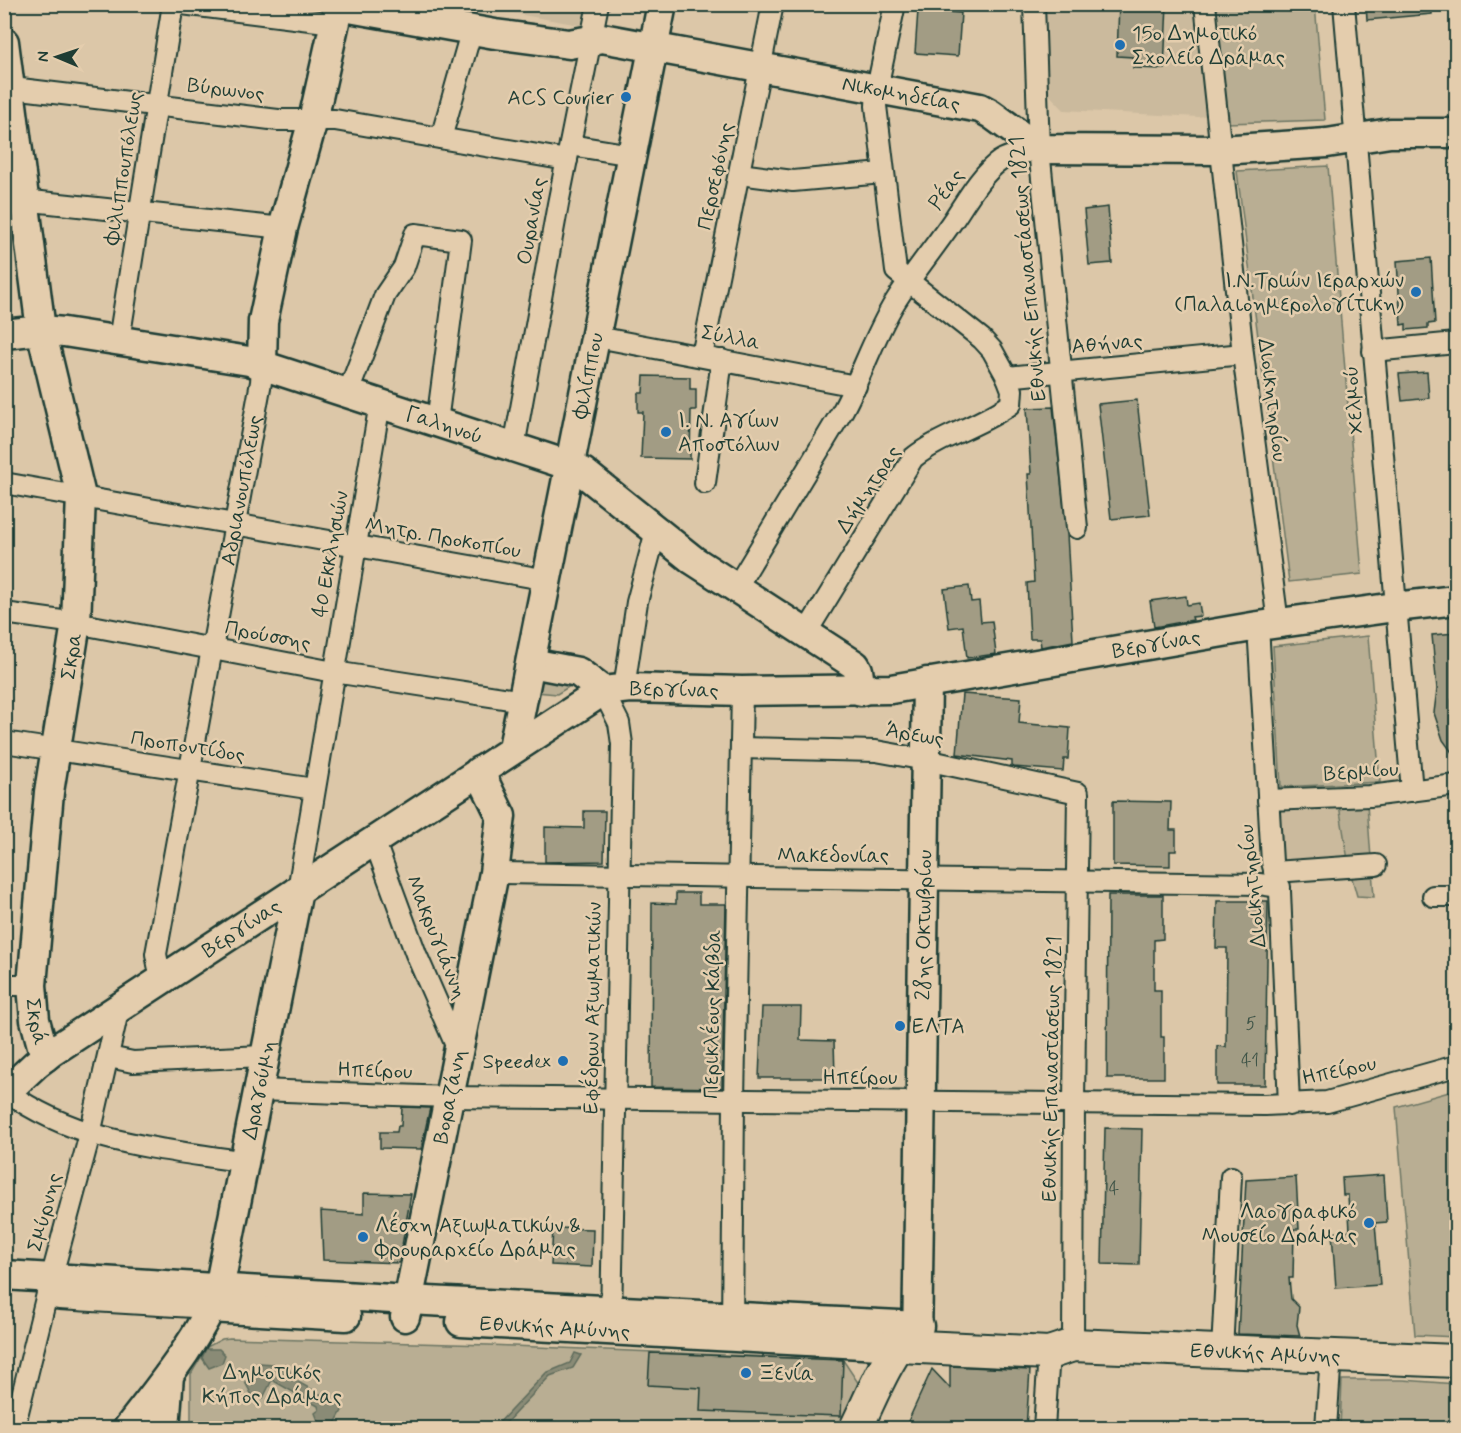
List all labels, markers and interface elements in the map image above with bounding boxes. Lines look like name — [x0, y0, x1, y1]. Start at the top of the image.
place label: 15ο Δημοτικό Σχολείο Δράμας — [1132, 20, 1285, 72]
north arrow — [27, 27, 87, 87]
marker: 15ο Δημοτικό Σχολείο Δράμας — [1113, 38, 1127, 52]
text: N — [33, 51, 54, 62]
street label: Νικομηδείας — [840, 70, 962, 119]
street label: Βύρωνος — [186, 71, 266, 109]
place label: ACS Courier — [507, 84, 614, 112]
street label: Φιλιππουπόλεως — [98, 90, 150, 248]
marker: ACS Courier — [619, 90, 633, 104]
street label: Περσεφόνης — [691, 120, 741, 233]
street label: Εθνικής Επαναστάσεως 1821 — [1002, 135, 1054, 403]
street label: Ρέας — [922, 163, 971, 216]
street label: Ουρανίας — [511, 175, 553, 267]
place label: Ι.Ν.Τριών Ιεραρχών (Παλαιοημερολογίτικη) — [1174, 267, 1405, 319]
marker: Ι.Ν.Τριών Ιεραρχών (Παλαιοημερολογίτικη) — [1409, 285, 1423, 299]
street label: Σύλλα — [699, 319, 763, 357]
street label: Αθήνας — [1070, 327, 1144, 361]
street label: Φιλίππου — [566, 330, 611, 422]
street label: Διοικητηρίου — [1251, 337, 1293, 463]
street label: Χελμού — [1337, 365, 1371, 435]
street label: Γαληνού — [402, 400, 486, 451]
place label: Ι. Ν. Αγίων Αποστόλων — [678, 407, 779, 459]
street label: Αδριανουπόλεως — [215, 413, 270, 568]
marker: Ι. Ν. Αγίων Αποστόλων — [659, 425, 673, 439]
street label: Δήμητρας — [830, 440, 908, 539]
street label: 40 Εκκλησιών — [306, 489, 356, 620]
street label: Μητρ. Προκοπίου — [362, 510, 523, 566]
street label: Προύσσης — [223, 614, 313, 658]
street label: Βεργίνας — [1110, 623, 1203, 666]
street label: Σκρα — [54, 631, 90, 682]
street label: Βεργίνας — [629, 675, 719, 705]
street label: Άρεως — [884, 716, 946, 754]
street label: Προποντίδος — [129, 724, 247, 770]
street label: Βερμίου — [1323, 755, 1399, 789]
street label: Διοικητηρίου — [1233, 823, 1273, 949]
street label: Μακεδονίας — [777, 842, 889, 870]
street label: 28ης Οκτωβρίου — [909, 849, 939, 1001]
street label: Μακρυγιάννη — [398, 871, 474, 1003]
street label: Βεργίνας — [197, 893, 286, 965]
street label: Εφέδρων Αξιωματικών — [576, 902, 609, 1114]
street label: Περικλέους Κάβδα — [697, 929, 728, 1099]
street label: Εθνικής Επαναστάσεως 1821 — [1036, 936, 1068, 1202]
street label: Σκρά — [18, 997, 54, 1048]
house number: 5 — [1246, 1012, 1257, 1036]
place label: ΕΛΤΑ — [912, 1013, 965, 1041]
marker: ΕΛΤΑ — [893, 1019, 907, 1033]
street label: Δραγούμη — [236, 1038, 283, 1142]
street label: Βοραζάνη — [427, 1047, 473, 1146]
place label: Speedex — [482, 1048, 551, 1076]
house number: 41 — [1241, 1049, 1259, 1073]
street label: Ηπείρου — [1300, 1049, 1379, 1092]
marker: Speedex — [556, 1054, 570, 1068]
street label: Ηπείρου — [337, 1056, 413, 1086]
street label: Ηπείρου — [822, 1064, 898, 1092]
street label: Σμύρνης — [21, 1170, 69, 1255]
house number: 4 — [1109, 1177, 1119, 1201]
place label: Λαογραφικό Μουσείο Δράμας — [1201, 1198, 1357, 1250]
place label: Λέσχη Αξιωματικών & Φρουραρχείο Δράμας — [374, 1211, 581, 1264]
marker: Λαογραφικό Μουσείο Δράμας — [1362, 1216, 1376, 1230]
marker: Λέσχη Αξιωματικών & Φρουραρχείο Δράμας — [356, 1230, 370, 1244]
street label: Εθνικής Αμύνης — [479, 1310, 631, 1346]
street label: Εθνικής Αμύνης — [1190, 1337, 1341, 1371]
park label: Δημοτικός Κήπος Δράμας — [202, 1359, 342, 1411]
place label: Ξενία — [758, 1360, 814, 1388]
marker: Ξενία — [739, 1366, 753, 1380]

